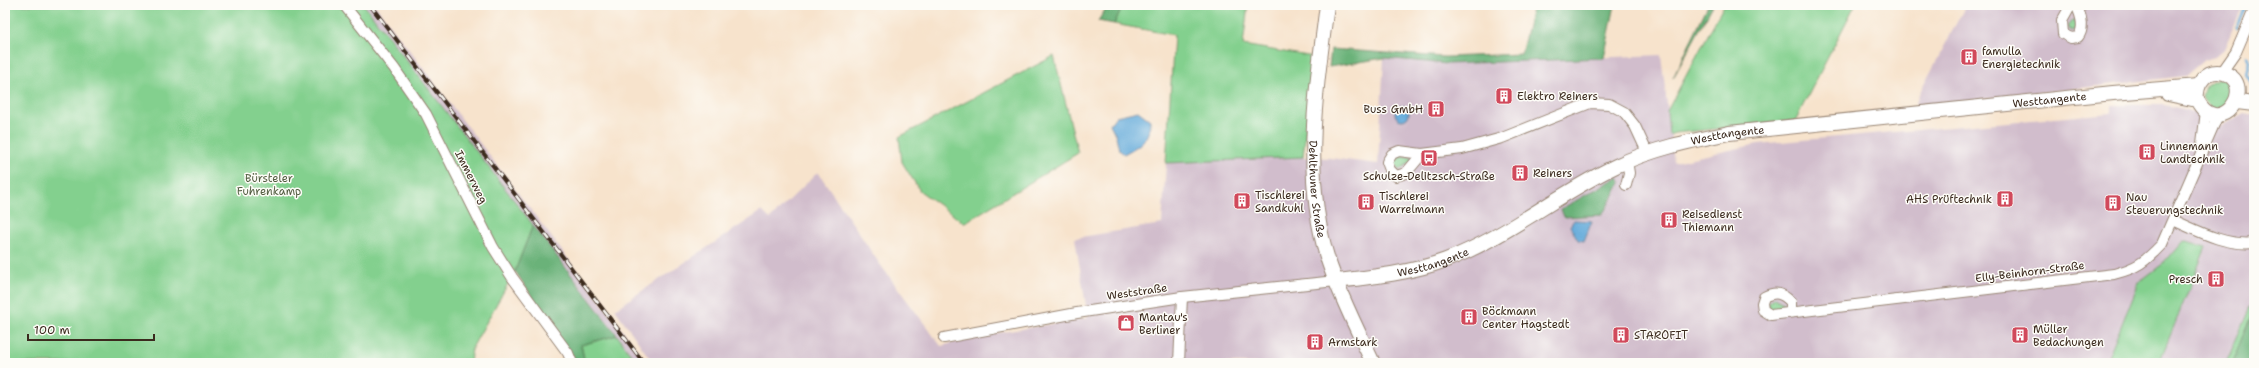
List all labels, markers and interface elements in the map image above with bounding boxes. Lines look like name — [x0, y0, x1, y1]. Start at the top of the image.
place label: famulla Energietechnik — [1982, 44, 2060, 72]
building icon: famulla Energietechnik — [1959, 47, 1979, 67]
building icon: Elektro Reiners — [1494, 86, 1514, 106]
street label: Westtangente — [2012, 88, 2087, 111]
place label: Elektro Reiners — [1517, 89, 1598, 104]
building icon: Buss GmbH — [1426, 99, 1446, 119]
place label: Buss GmbH — [1364, 102, 1423, 117]
street label: Westtangente — [1689, 122, 1765, 148]
place label: Linnemann Landtechnik — [2160, 139, 2225, 167]
street label: Dehlthuner Straße — [1306, 140, 1329, 239]
building icon: Linnemann Landtechnik — [2137, 142, 2157, 162]
street label: Immerweg — [451, 148, 491, 206]
bus stop icon: Schulze-Delitzsch-Straße — [1419, 148, 1439, 168]
building icon: Reiners — [1510, 163, 1530, 183]
place label: Reiners — [1533, 166, 1572, 181]
place label: Schulze-Delitzsch-Straße — [1363, 169, 1495, 184]
park label: Bürsteler Fuhrenkamp — [237, 171, 301, 199]
place label: Tischlerei Sandkuhl — [1255, 188, 1305, 216]
place label: Tischlerei Warrelmann — [1379, 189, 1445, 217]
building icon: AHS Prüftechnik — [1995, 189, 2015, 209]
place label: Nau Steuerungstechnik — [2126, 190, 2223, 218]
building icon: Tischlerei Sandkuhl — [1232, 191, 1252, 211]
building icon: Tischlerei Warrelmann — [1356, 192, 1376, 212]
place label: AHS Prüftechnik — [1906, 192, 1992, 207]
building icon: Nau Steuerungstechnik — [2103, 193, 2123, 213]
place label: Reisedienst Thiemann — [1682, 207, 1743, 235]
building icon: Reisedienst Thiemann — [1659, 210, 1679, 230]
street label: Westtangente — [1396, 244, 1471, 280]
street label: Elly-Beinhorn-Straße — [1974, 258, 2086, 286]
building icon: Presch — [2206, 269, 2226, 289]
place label: Presch — [2169, 272, 2203, 287]
street label: Weststraße — [1106, 280, 1168, 304]
place label: Böckmann Center Hagstedt — [1482, 304, 1570, 332]
building icon: Böckmann Center Hagstedt — [1459, 307, 1479, 327]
place label: Mantau's Berliner — [1139, 310, 1188, 338]
shop icon: Mantau's Berliner — [1116, 313, 1136, 333]
scale bar — [28, 316, 154, 342]
text: 100 m — [34, 322, 70, 338]
place label: Müller Bedachungen — [2033, 322, 2104, 350]
building icon: STAROFIT — [1611, 325, 1631, 345]
building icon: Müller Bedachungen — [2010, 325, 2030, 345]
place label: STAROFIT — [1634, 328, 1688, 343]
building icon: Armstark — [1305, 332, 1325, 352]
place label: Armstark — [1328, 335, 1378, 350]

